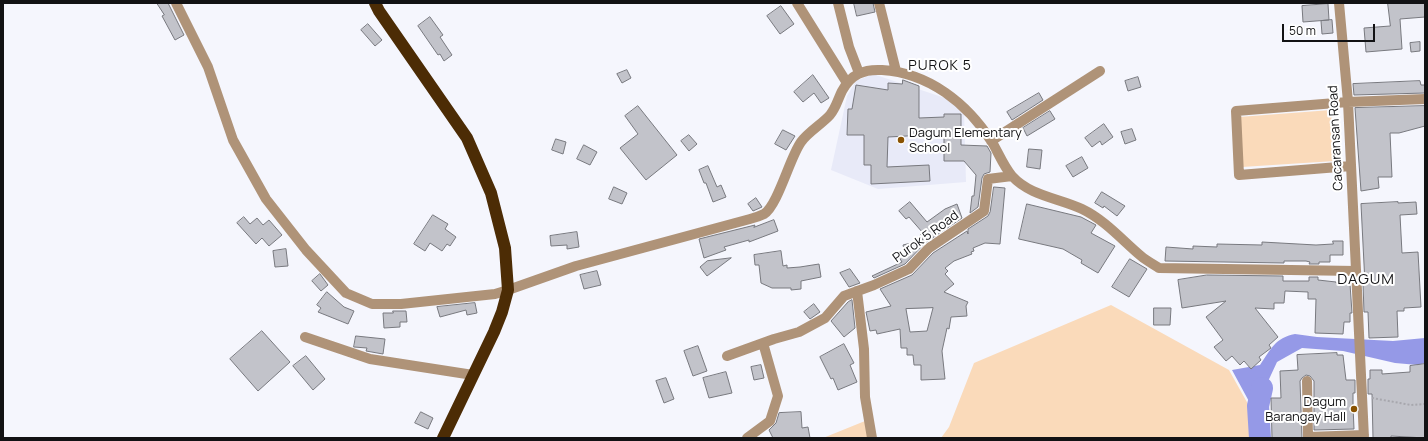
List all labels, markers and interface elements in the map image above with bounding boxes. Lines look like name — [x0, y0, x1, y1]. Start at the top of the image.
scale bar — [1284, 16, 1377, 42]
text: 50 m — [1289, 22, 1316, 39]
district label: PUROK 5 — [908, 58, 972, 74]
street label: Cacaransan Road — [1325, 85, 1347, 191]
place label: Dagum Elementary School — [909, 125, 1022, 156]
marker: Dagum Elementary School — [896, 135, 906, 145]
street label: Purok 5 Road — [890, 208, 962, 266]
district label: DAGUM — [1337, 271, 1395, 289]
place label: Dagum Barangay Hall — [1265, 394, 1346, 425]
marker: Dagum Barangay Hall — [1349, 404, 1359, 414]

